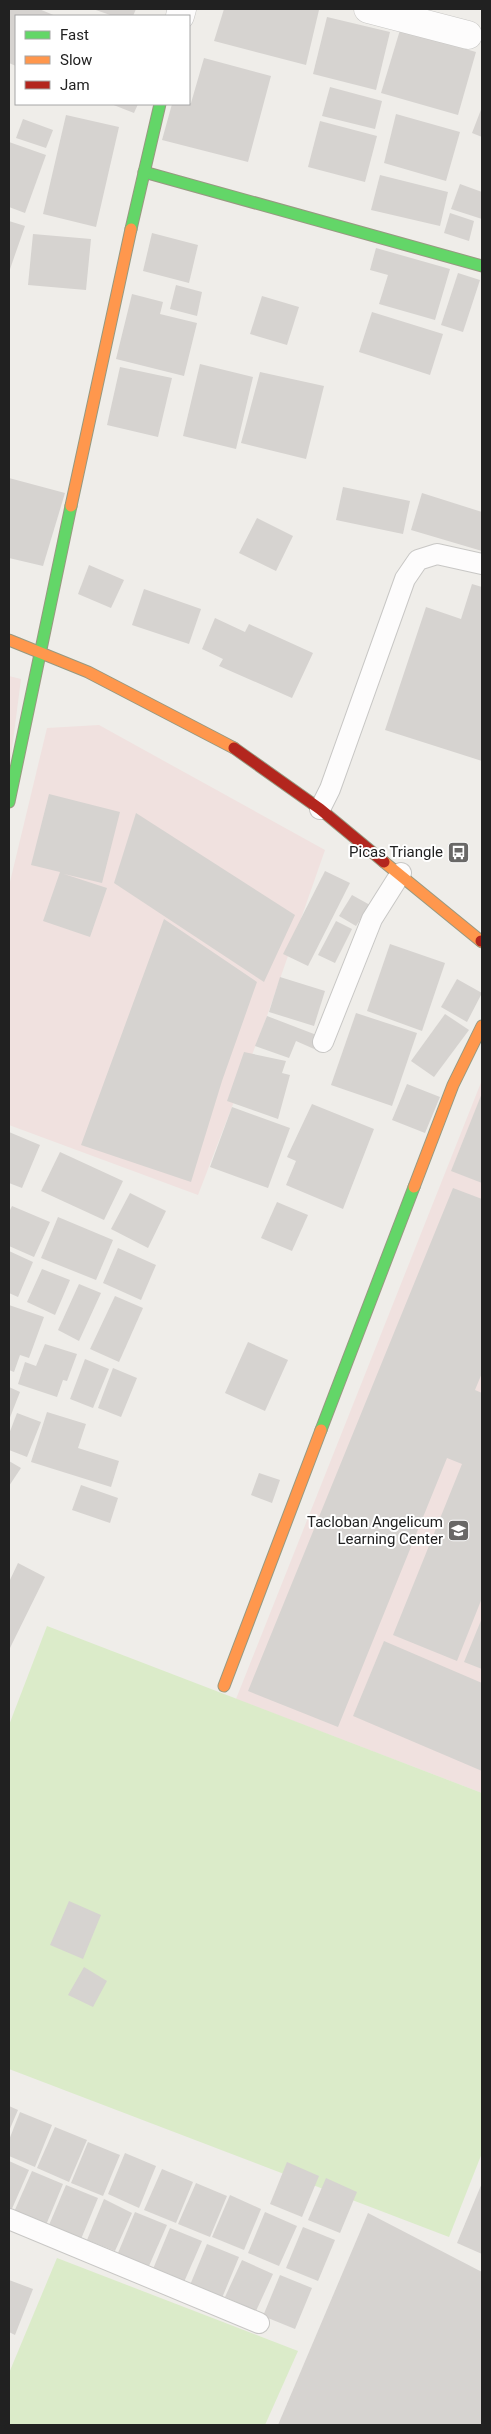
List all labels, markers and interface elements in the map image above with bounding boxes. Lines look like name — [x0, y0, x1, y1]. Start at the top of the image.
legend — [15, 15, 190, 105]
text: Fast — [60, 26, 89, 44]
text: Slow — [60, 51, 92, 69]
text: Jam — [60, 76, 90, 94]
bus stop icon: Picas Triangle — [447, 840, 471, 864]
place label: Picas Triangle — [349, 843, 443, 861]
place label: Tacloban Angelicum Learning Center — [307, 1513, 443, 1548]
school or university icon: Tacloban Angelicum Learning Center — [447, 1519, 471, 1543]

